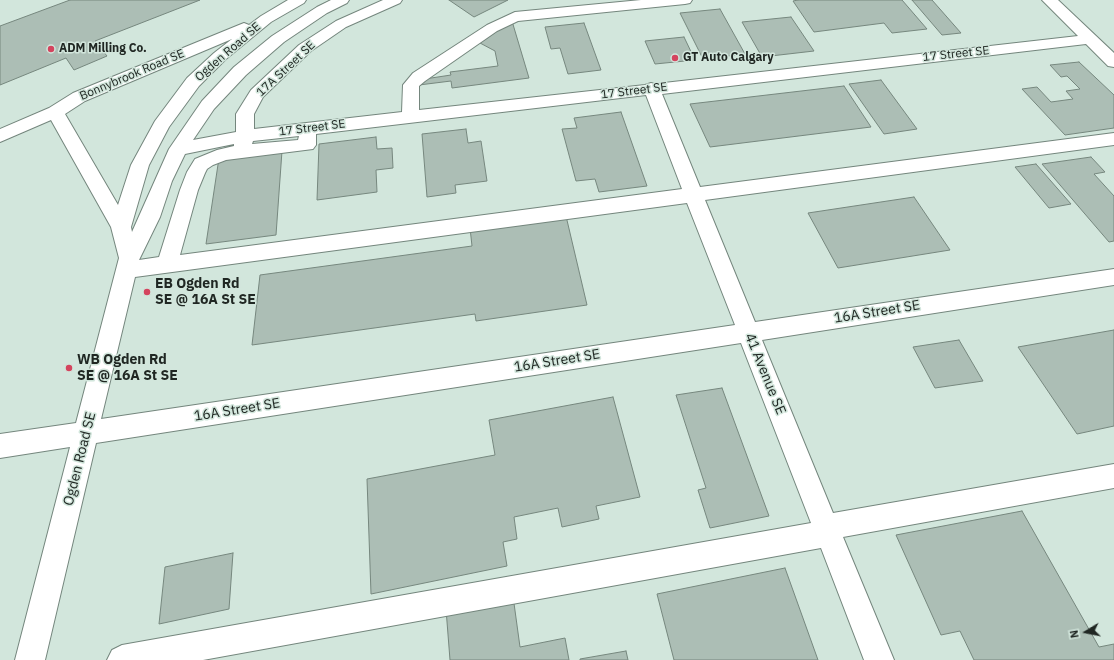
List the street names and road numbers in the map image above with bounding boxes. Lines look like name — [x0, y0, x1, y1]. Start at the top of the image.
street label: Ogden Road SE — [192, 20, 264, 84]
street label: 17A Street SE — [254, 38, 318, 100]
street label: 17 Street SE — [922, 43, 990, 65]
street label: Bonnybrook Road SE — [77, 46, 187, 104]
street label: 17 Street SE — [600, 80, 668, 102]
street label: 17 Street SE — [278, 117, 346, 139]
street label: 16A Street SE — [833, 297, 921, 327]
street label: 41 Avenue SE — [741, 331, 789, 417]
street label: 16A Street SE — [513, 346, 601, 376]
street label: 16A Street SE — [193, 395, 281, 425]
street label: Ogden Road SE — [60, 410, 100, 508]

